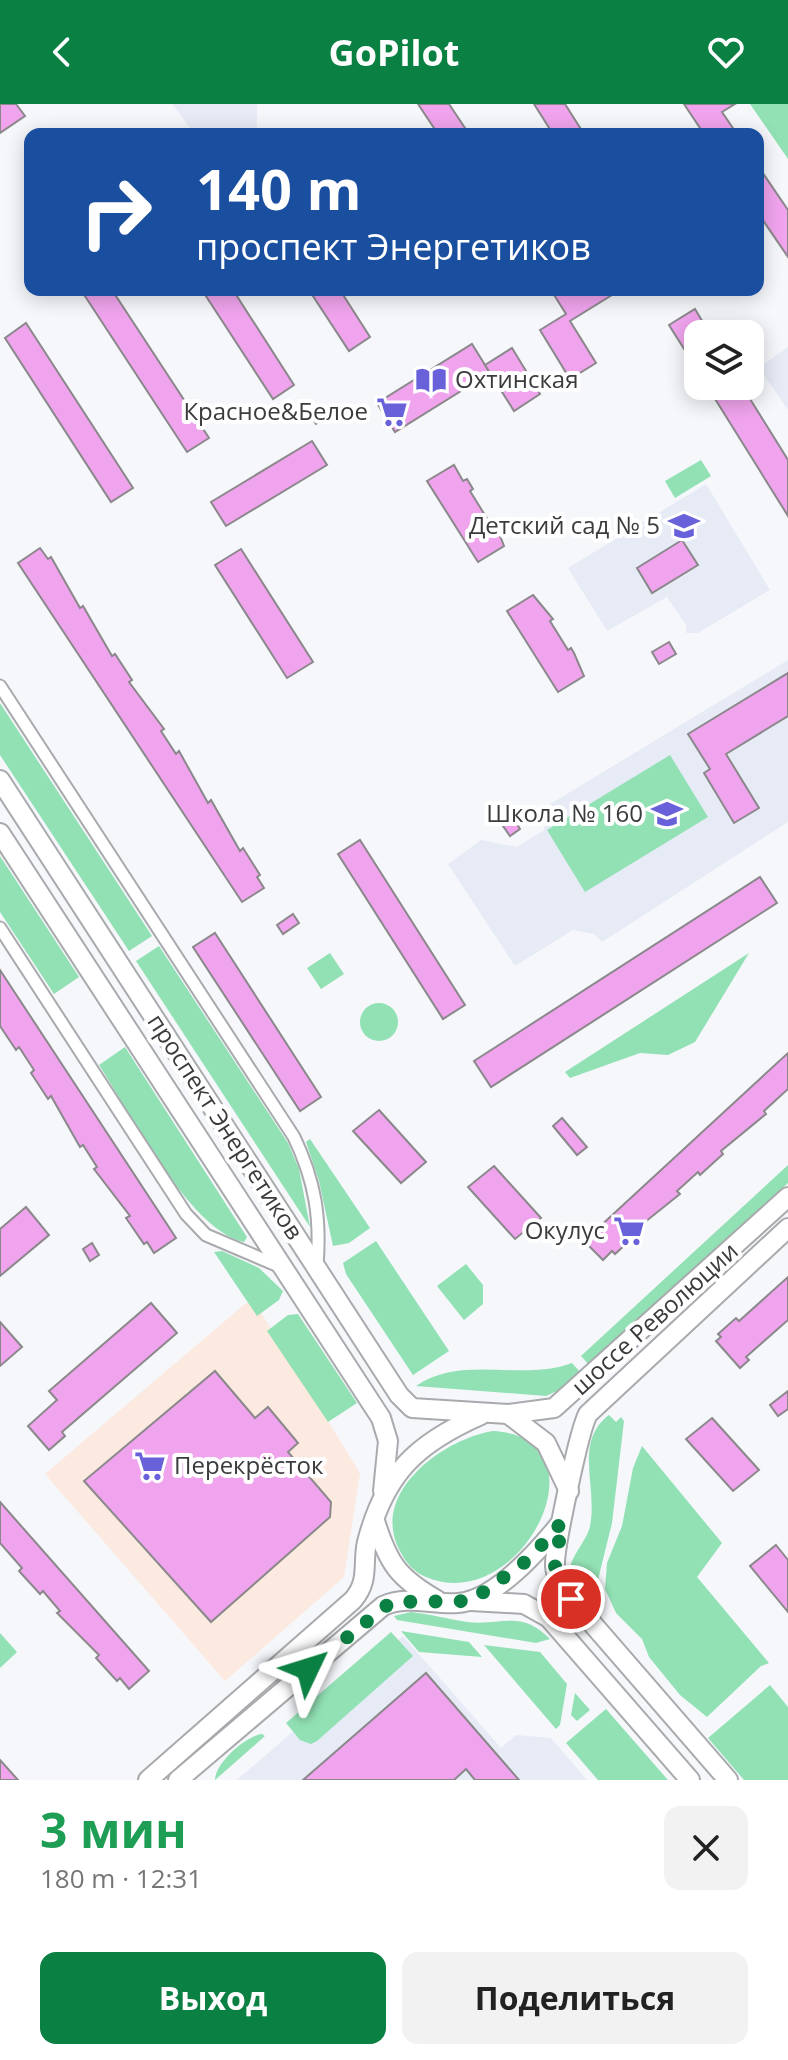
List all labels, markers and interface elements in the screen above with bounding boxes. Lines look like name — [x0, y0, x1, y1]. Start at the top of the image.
text: GoPilot — [329, 28, 459, 77]
icon: back — [40, 30, 84, 74]
icon: heart — [704, 30, 748, 74]
text: 140 m — [196, 150, 362, 226]
icon: right — [64, 160, 168, 264]
text: проспект Энергетиков — [196, 222, 591, 271]
map controls — [684, 320, 764, 400]
button: layers — [684, 320, 764, 400]
place label: Охтинская — [455, 362, 579, 395]
library icon: Охтинская — [414, 363, 448, 397]
place label: Красное&Белое — [183, 394, 368, 427]
supermarket icon: Красное&Белое — [375, 395, 409, 429]
place label: Детский сад № 5 — [469, 508, 660, 541]
school or university icon: Детский сад № 5 — [667, 509, 701, 543]
place label: Школа № 160 — [486, 796, 643, 829]
school or university icon: Школа № 160 — [650, 797, 684, 831]
street label: проспект Энергетиков — [141, 1007, 312, 1246]
place label: Окулус — [525, 1213, 605, 1246]
supermarket icon: Окулус — [612, 1214, 646, 1248]
street label: шоссе Революции — [564, 1234, 744, 1402]
place label: Перекрёсток — [174, 1448, 324, 1481]
supermarket icon: Перекрёсток — [133, 1449, 167, 1483]
pin — [537, 1565, 605, 1633]
icon: arrive — [549, 1577, 593, 1621]
position arrow — [266, 1627, 350, 1711]
text: 3 мин — [40, 1797, 187, 1862]
button: close — [664, 1806, 748, 1890]
text: 180 m · 12:31 — [40, 1860, 202, 1896]
button: Выход — [40, 1952, 386, 2044]
button: Поделиться — [402, 1952, 748, 2044]

